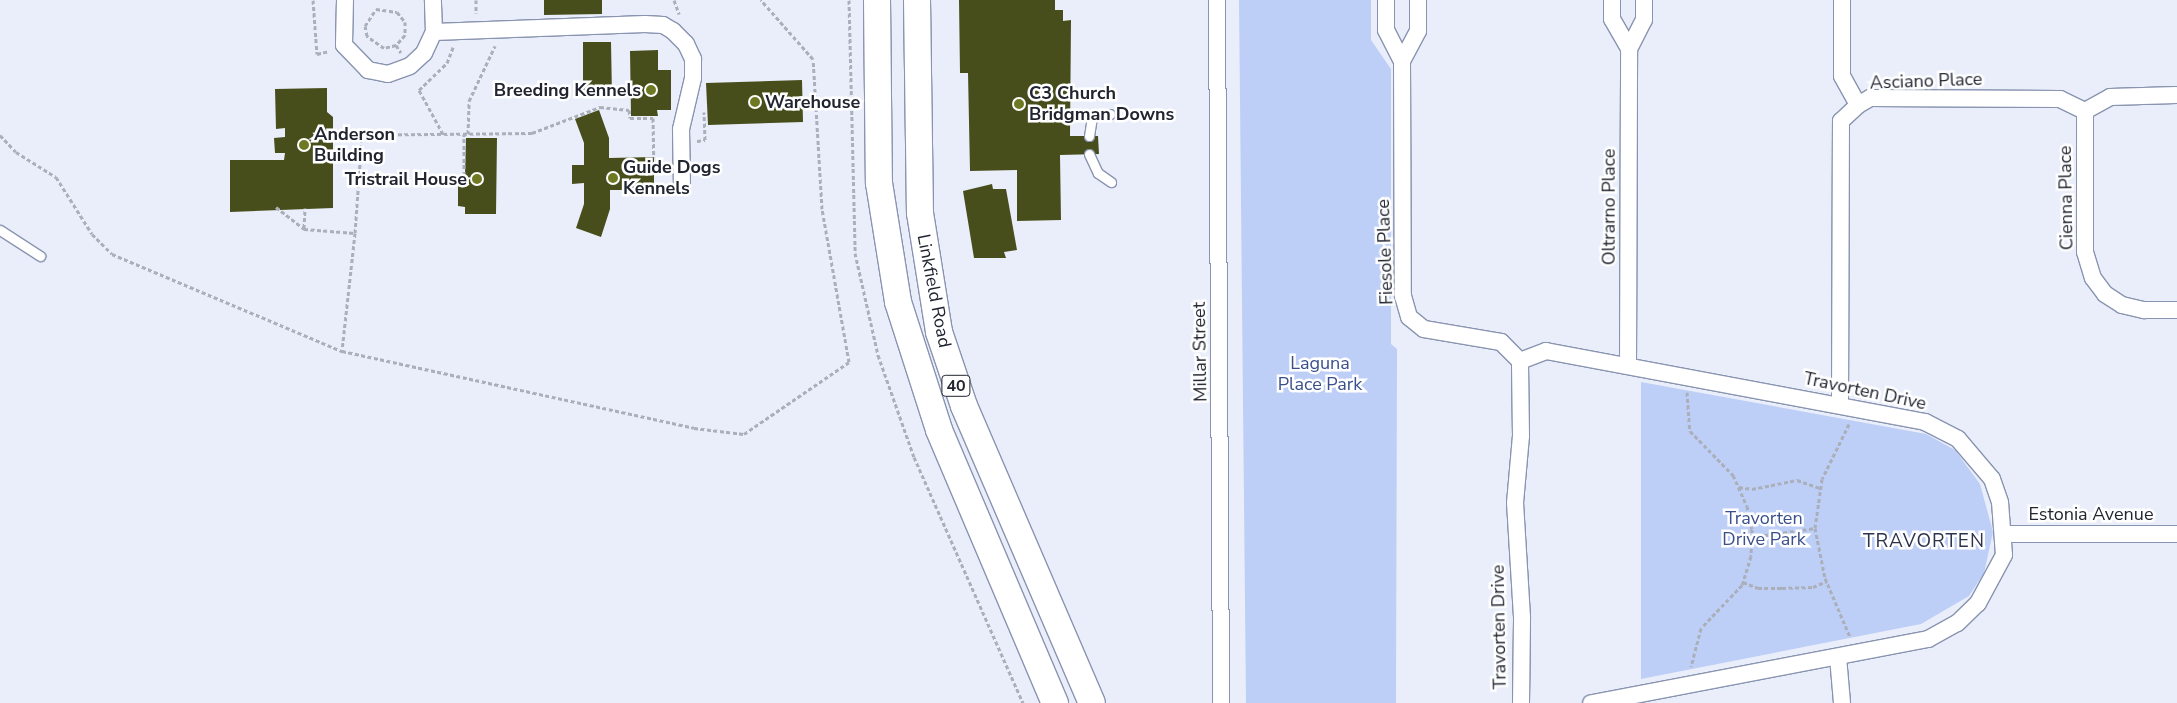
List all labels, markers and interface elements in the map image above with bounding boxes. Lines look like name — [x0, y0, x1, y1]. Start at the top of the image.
street label: Asciano Place — [1869, 68, 1983, 94]
place label: Breeding Kennels — [494, 79, 641, 101]
place label: C3 Church Bridgman Downs — [1029, 83, 1174, 126]
marker: Breeding Kennels — [645, 84, 657, 96]
place label: Warehouse — [765, 91, 860, 113]
marker: Warehouse — [749, 96, 761, 108]
marker: C3 Church Bridgman Downs — [1013, 98, 1025, 110]
place label: Anderson Building — [314, 124, 395, 166]
marker: Anderson Building — [298, 139, 310, 151]
street label: Cienna Place — [2054, 146, 2078, 250]
street label: Oltrarno Place — [1598, 149, 1620, 265]
place label: Guide Dogs Kennels — [623, 157, 720, 200]
place label: Tristrail House — [345, 168, 467, 190]
marker: Guide Dogs Kennels — [607, 172, 619, 184]
marker: Tristrail House — [471, 173, 483, 185]
street label: Fiesole Place — [1372, 199, 1398, 305]
street label: Linkfield Road — [912, 232, 956, 350]
street label: Millar Street — [1188, 302, 1212, 402]
park label: Laguna Place Park — [1278, 353, 1362, 396]
street label: Travorten Drive — [1802, 367, 1928, 415]
road number: 40 — [941, 372, 971, 400]
street label: Estonia Avenue — [2029, 503, 2153, 525]
park label: Travorten Drive Park — [1722, 508, 1806, 550]
district label: TRAVORTEN — [1862, 531, 1986, 553]
street label: Travorten Drive — [1487, 564, 1511, 690]

